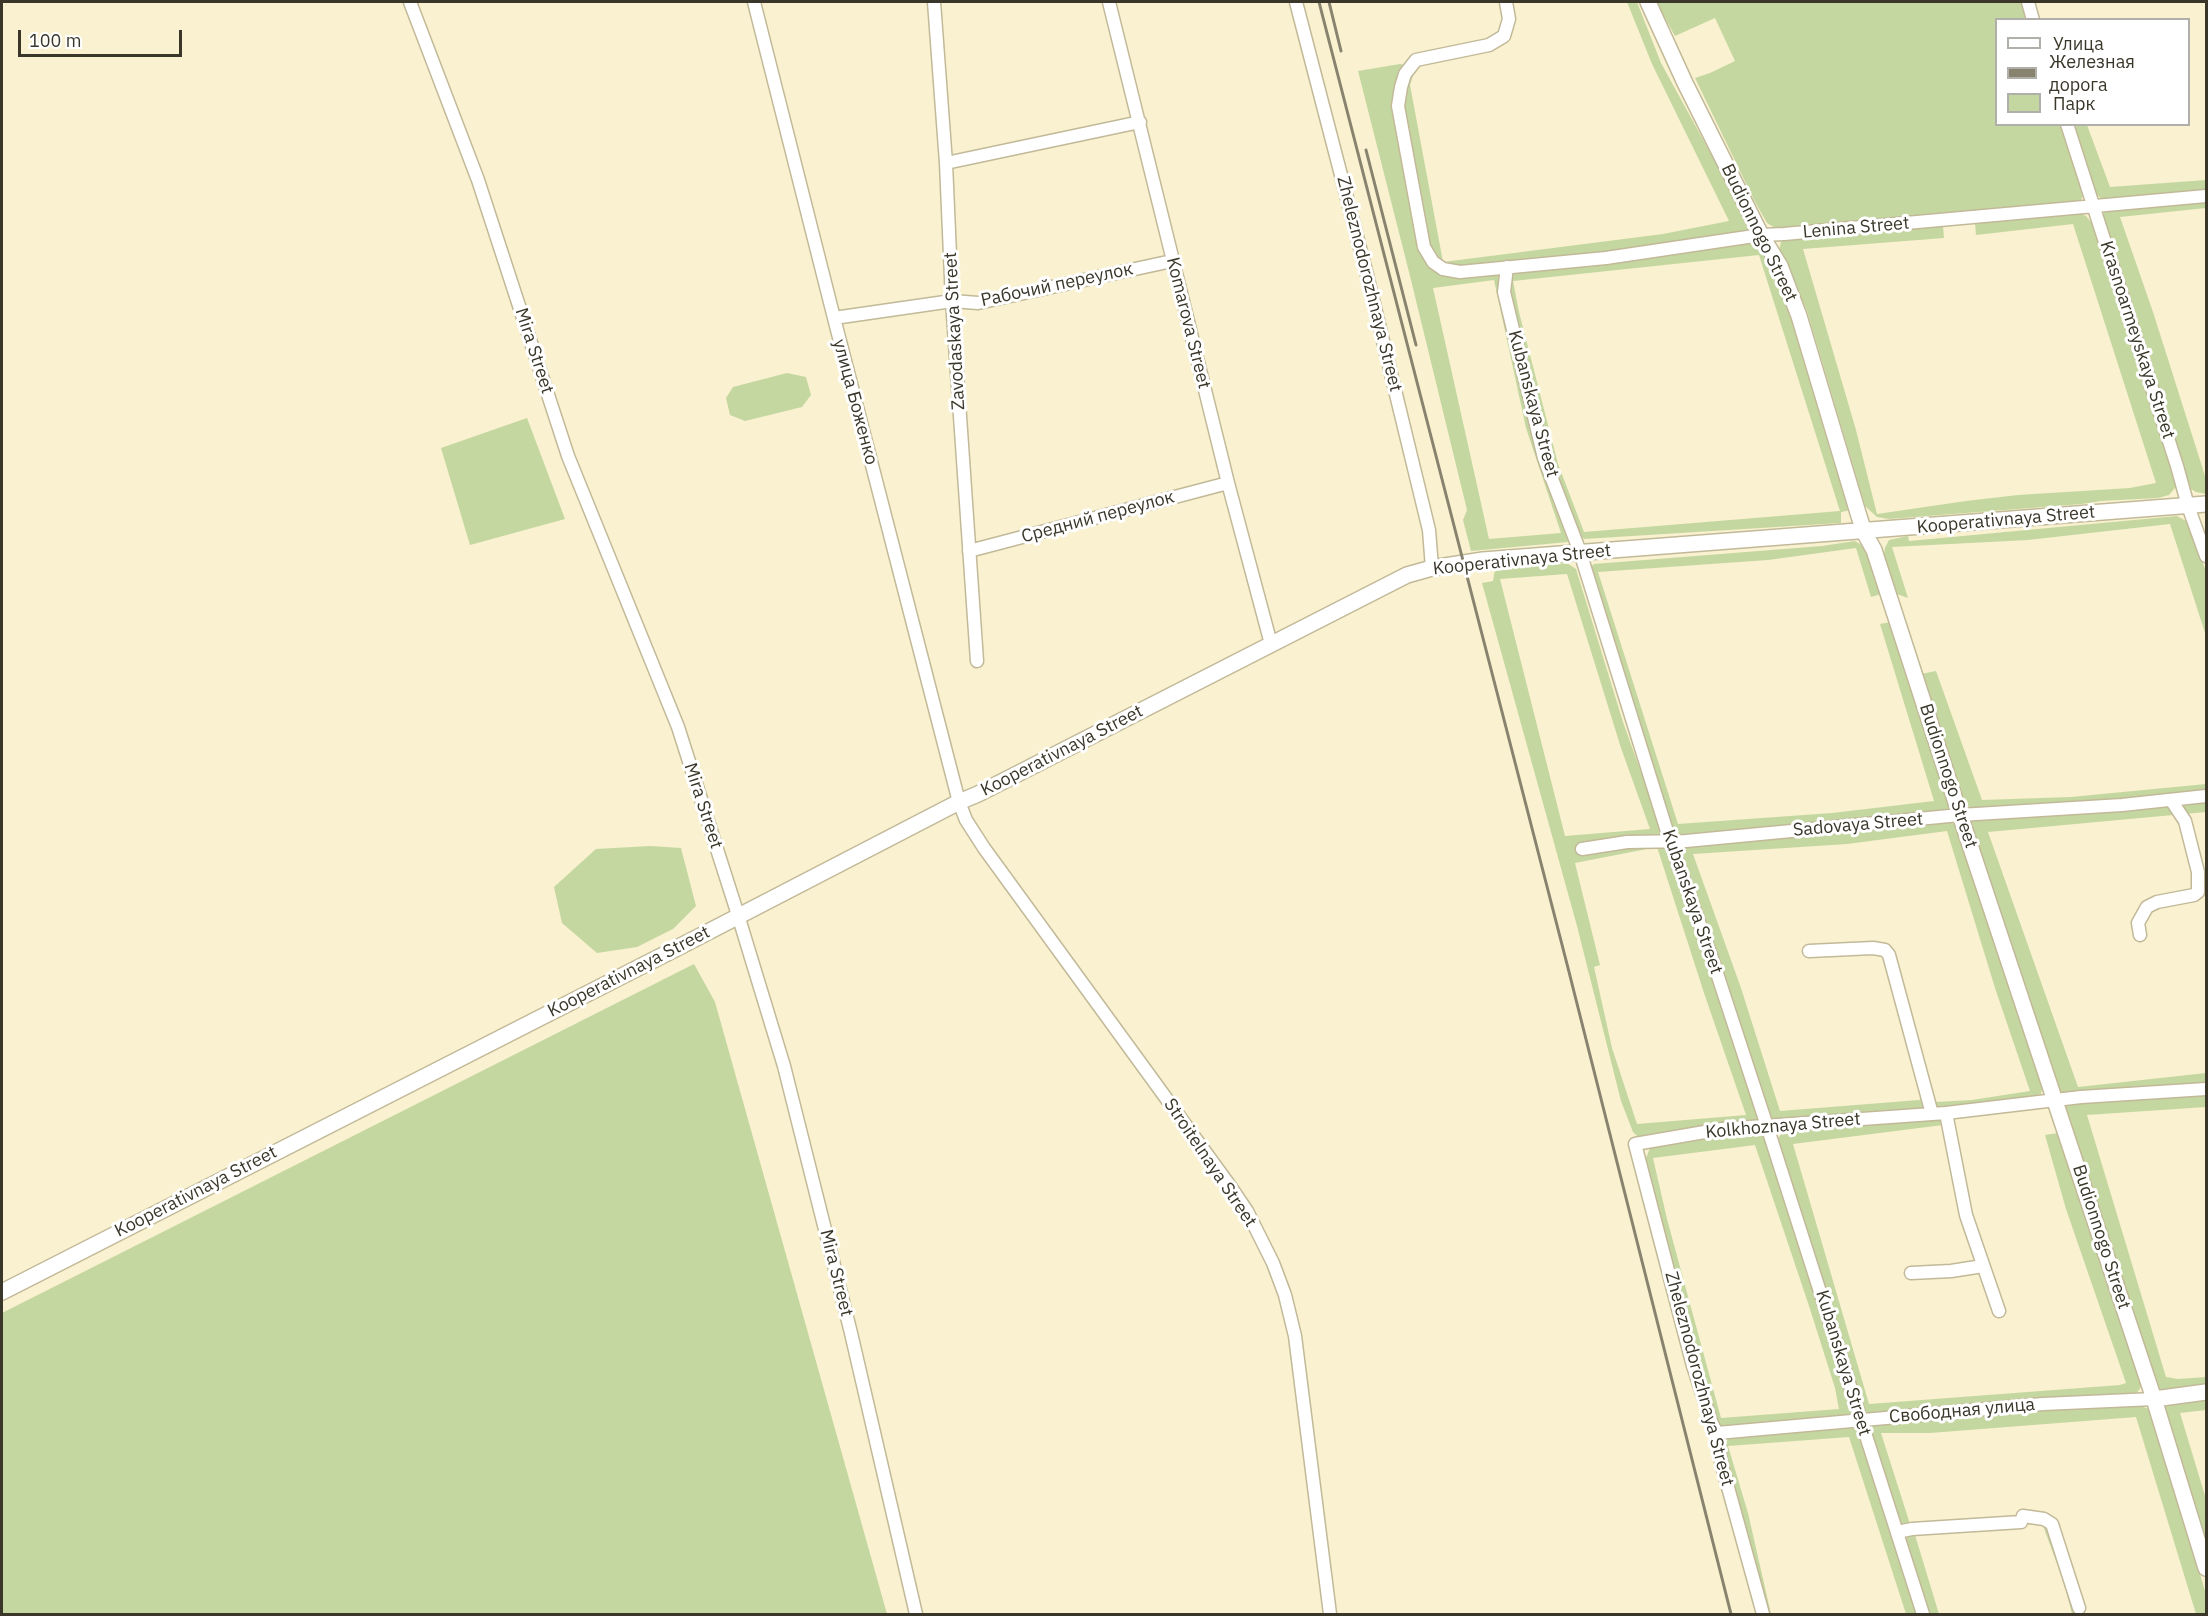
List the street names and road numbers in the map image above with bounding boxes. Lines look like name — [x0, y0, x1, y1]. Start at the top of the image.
street label: Budionnogo Street — [1716, 161, 1802, 305]
street label: Zheleznodorozhnaya Street — [1332, 174, 1406, 394]
street label: Lenina Street — [1802, 213, 1910, 243]
street label: Krasnoarmeyskaya Street — [2095, 238, 2179, 442]
street label: Zavodaskaya Street — [940, 251, 970, 411]
street label: Komarova Street — [1161, 255, 1215, 391]
street label: Рабочий переулок — [979, 258, 1135, 312]
street label: Mira Street — [510, 305, 558, 397]
street label: Kubanskaya Street — [1503, 328, 1563, 480]
street label: улица Боженко — [828, 337, 882, 467]
street label: Средний переулок — [1019, 486, 1177, 548]
street label: Kooperativnaya Street — [1916, 501, 2096, 539]
street label: Kooperativnaya Street — [1432, 540, 1612, 580]
street label: Kooperativnaya Street — [977, 701, 1147, 801]
street label: Budionnogo Street — [1914, 701, 1982, 851]
street label: Mira Street — [679, 760, 727, 852]
street label: Sadovaya Street — [1792, 809, 1924, 841]
street label: Kubanskaya Street — [1657, 827, 1727, 977]
street label: Kooperativnaya Street — [544, 922, 714, 1022]
street label: Stroitelnaya Street — [1159, 1095, 1261, 1231]
street label: Kolkhoznaya Street — [1705, 1108, 1861, 1144]
street label: Kooperativnaya Street — [111, 1142, 281, 1242]
street label: Budionnogo Street — [2067, 1162, 2135, 1312]
street label: Mira Street — [815, 1227, 857, 1319]
street label: Zheleznodorozhnaya Street — [1660, 1269, 1738, 1489]
street label: Kubanskaya Street — [1811, 1287, 1875, 1439]
street label: Свободная улица — [1888, 1394, 2036, 1428]

